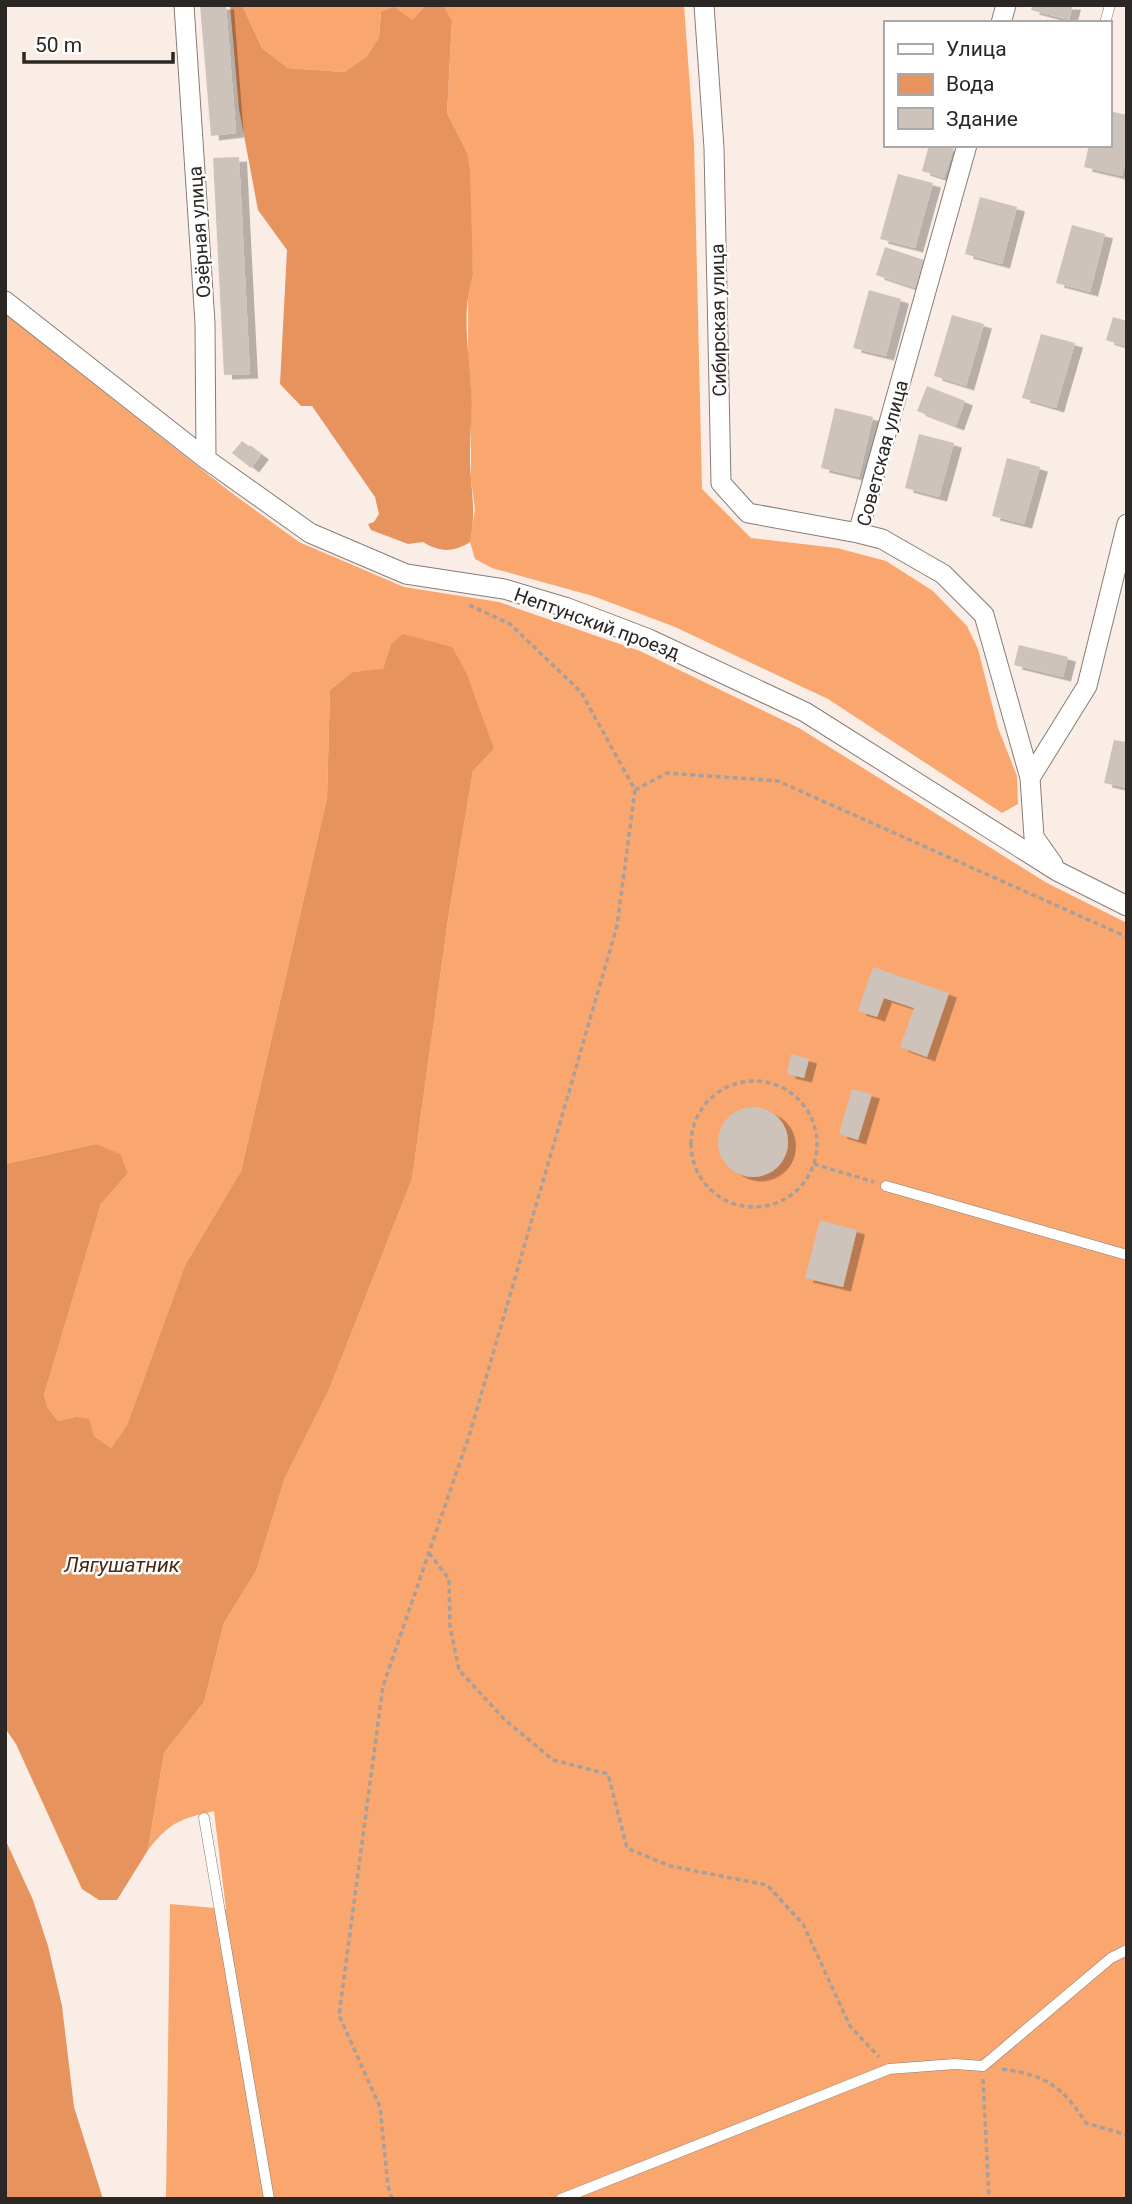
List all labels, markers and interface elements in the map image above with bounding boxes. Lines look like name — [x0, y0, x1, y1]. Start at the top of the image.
scale bar — [24, 21, 173, 65]
legend — [884, 21, 1111, 147]
text: 50 m — [35, 33, 82, 57]
text: Улица — [946, 37, 1007, 61]
text: Вода — [946, 72, 994, 96]
text: Здание — [946, 107, 1018, 131]
street label: Озёрная улица — [183, 165, 216, 299]
street label: Сибирская улица — [706, 243, 731, 397]
street label: Советская улица — [852, 378, 913, 529]
street label: Нептунский проезд — [511, 583, 683, 664]
water label: Лягушатник — [63, 1553, 181, 1577]

